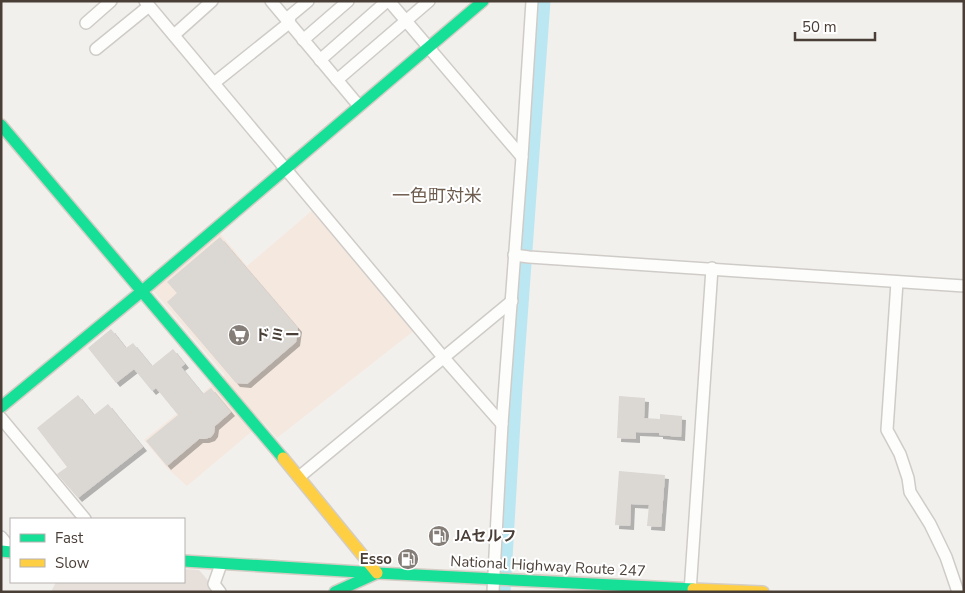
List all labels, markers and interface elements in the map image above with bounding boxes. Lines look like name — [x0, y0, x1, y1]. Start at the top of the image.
scale bar — [795, 10, 875, 42]
text: 50 m — [802, 17, 837, 37]
district label: 一色町対米 — [392, 184, 482, 208]
supermarket icon: ドミー — [227, 323, 251, 347]
place label: ドミー — [255, 325, 300, 345]
legend — [10, 518, 185, 583]
fuel station icon: JAセルフ — [427, 524, 451, 548]
place label: JAセルフ — [454, 526, 517, 546]
text: Fast — [55, 528, 84, 548]
fuel station icon: Esso — [396, 547, 420, 571]
place label: Esso — [360, 549, 392, 569]
street label: National Highway Route 247 — [450, 551, 646, 581]
text: Slow — [55, 553, 90, 573]

